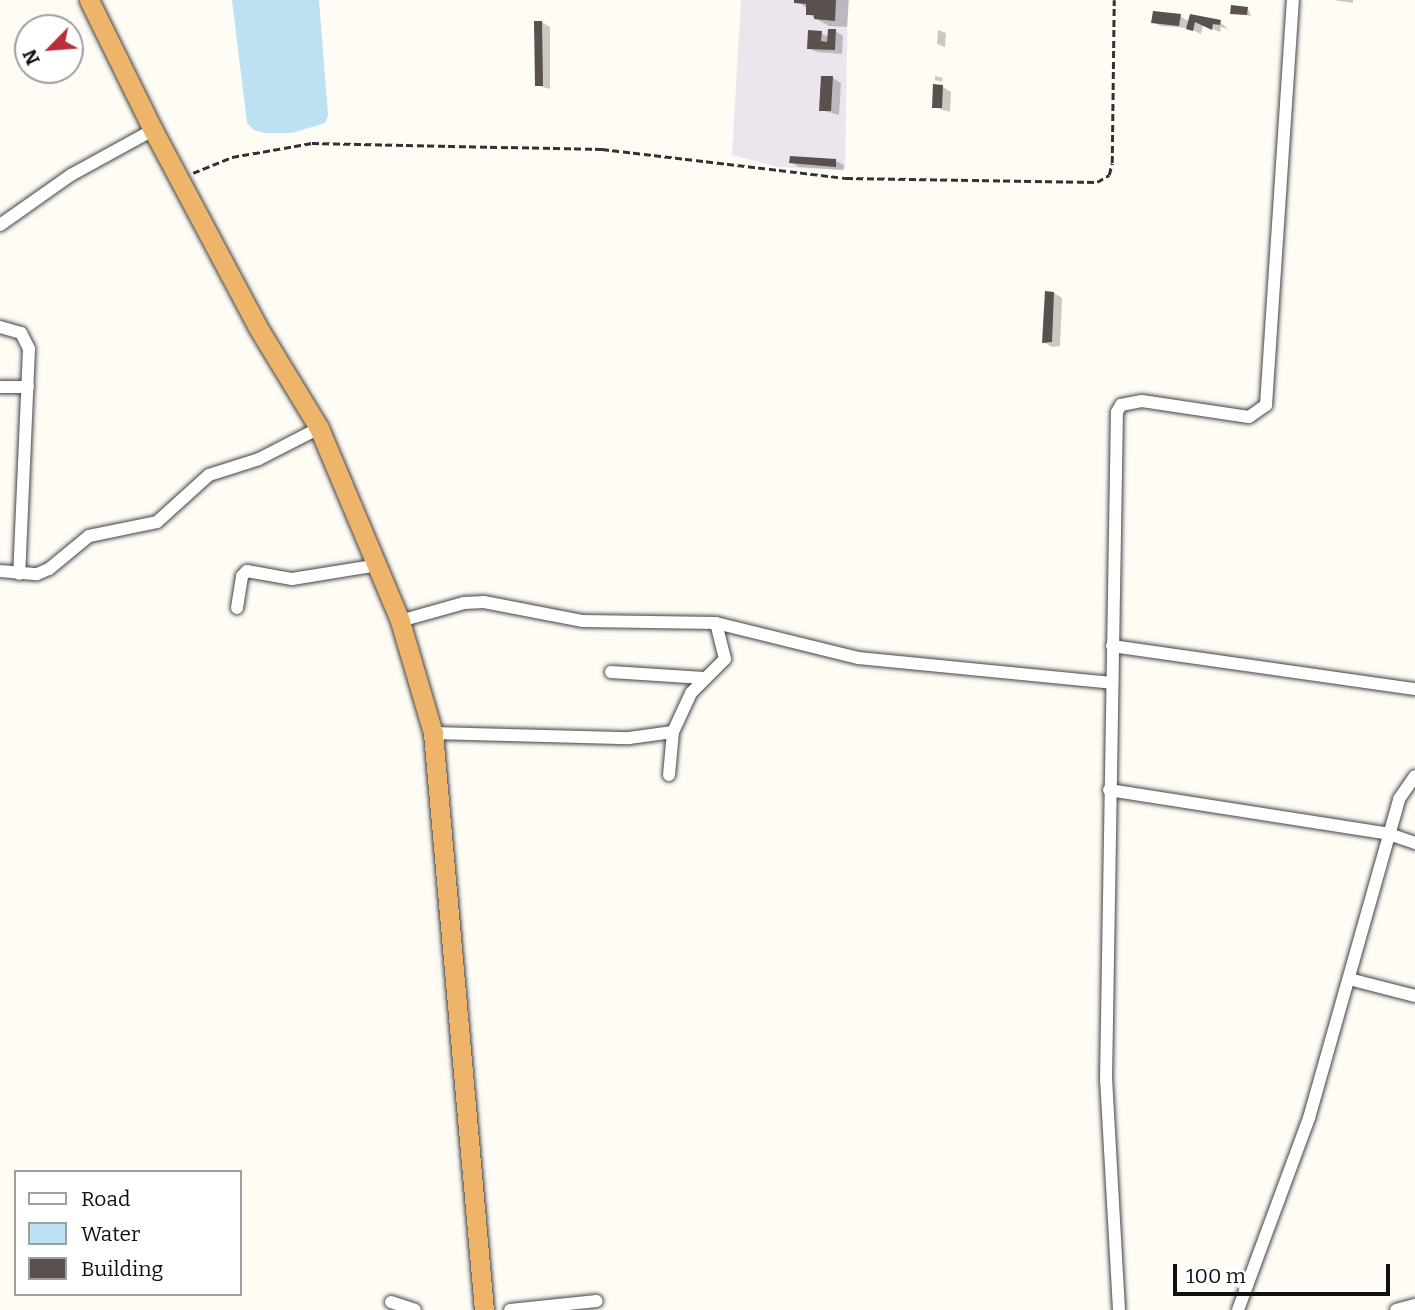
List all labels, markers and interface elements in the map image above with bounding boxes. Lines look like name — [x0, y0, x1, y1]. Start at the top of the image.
north arrow — [14, 14, 84, 84]
text: N — [18, 46, 45, 69]
legend — [14, 1170, 242, 1296]
text: Road — [81, 1186, 130, 1212]
text: Water — [81, 1221, 140, 1247]
scale bar — [1177, 1250, 1394, 1294]
text: Building — [81, 1256, 163, 1282]
text: 100 m — [1186, 1263, 1246, 1289]

